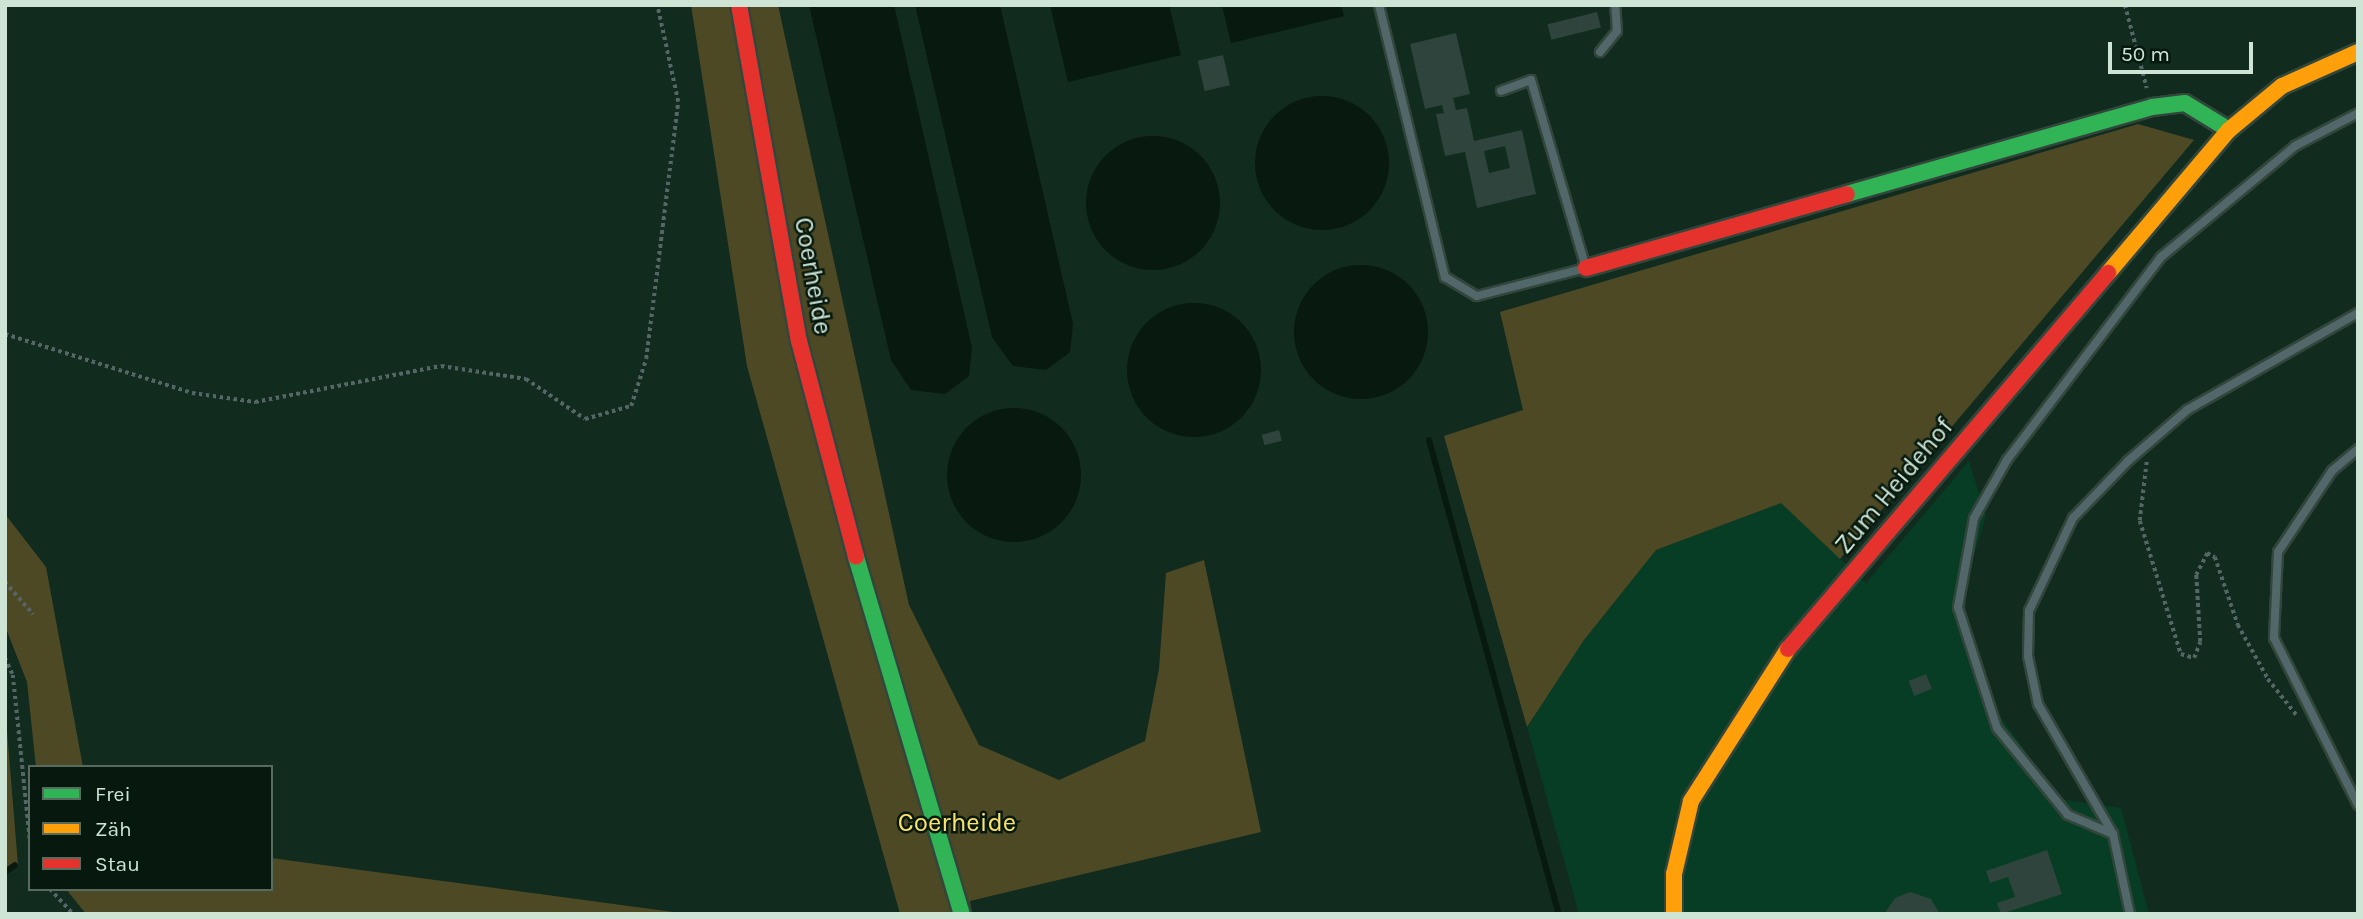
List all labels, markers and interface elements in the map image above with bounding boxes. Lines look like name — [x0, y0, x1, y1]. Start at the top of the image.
scale bar — [2111, 28, 2256, 72]
text: 50 m — [2121, 42, 2170, 66]
street label: Coerheide — [787, 215, 839, 337]
street label: Zum Heidehof — [1828, 412, 1960, 560]
legend — [28, 765, 273, 891]
text: Frei — [95, 782, 131, 806]
park label: Coerheide — [898, 807, 1016, 839]
text: Zäh — [95, 817, 132, 841]
text: Stau — [95, 852, 140, 876]

